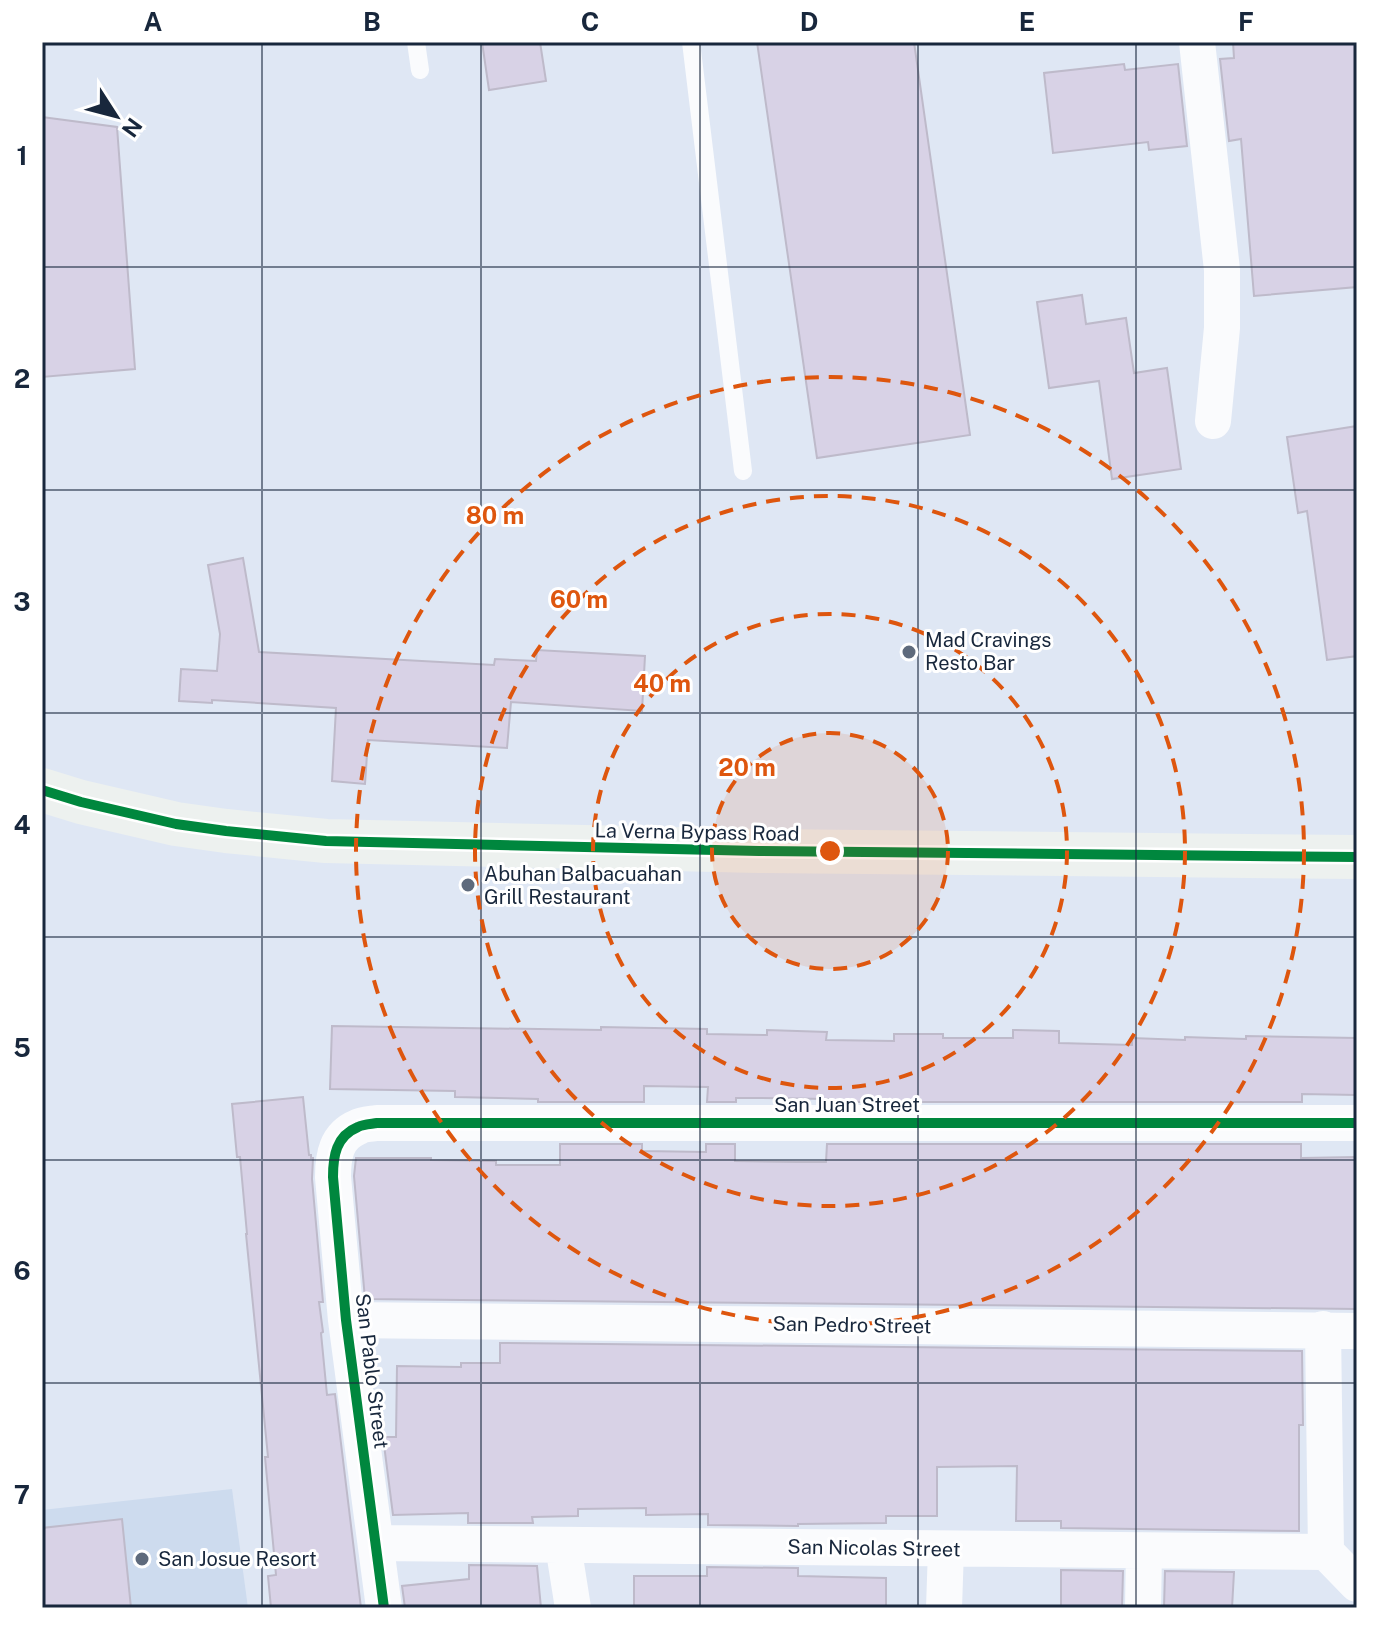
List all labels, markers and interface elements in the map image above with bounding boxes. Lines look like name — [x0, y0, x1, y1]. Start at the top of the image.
text: A — [144, 6, 163, 37]
text: B — [363, 6, 381, 37]
text: C — [581, 6, 599, 37]
text: D — [800, 6, 818, 37]
text: E — [1019, 6, 1035, 37]
text: F — [1238, 6, 1254, 37]
north arrow — [76, 76, 156, 156]
text: N — [117, 113, 148, 142]
text: 1 — [16, 140, 28, 171]
text: 2 — [14, 363, 30, 394]
text: 80 m — [466, 501, 524, 529]
text: 60 m — [550, 585, 608, 613]
text: 3 — [13, 586, 31, 617]
place label: Mad Cravings Resto Bar — [925, 628, 1051, 675]
marker: Mad Cravings Resto Bar — [900, 643, 918, 661]
text: 40 m — [633, 669, 691, 697]
text: 20 m — [718, 753, 776, 781]
text: 4 — [13, 809, 31, 840]
street label: La Verna Bypass Road — [594, 818, 800, 846]
centre of rings — [816, 837, 844, 865]
place label: Abuhan Balbacuahan Grill Restaurant — [484, 862, 682, 909]
marker: Abuhan Balbacuahan Grill Restaurant — [459, 876, 477, 894]
text: 5 — [13, 1032, 31, 1063]
street label: San Juan Street — [774, 1093, 920, 1117]
text: 6 — [13, 1255, 31, 1286]
street label: San Pablo Street — [351, 1292, 393, 1450]
street label: San Pedro Street — [772, 1312, 932, 1338]
text: 7 — [14, 1479, 30, 1510]
street label: San Nicolas Street — [787, 1534, 961, 1562]
place label: San Josue Resort — [158, 1547, 317, 1571]
marker: San Josue Resort — [133, 1550, 151, 1568]

